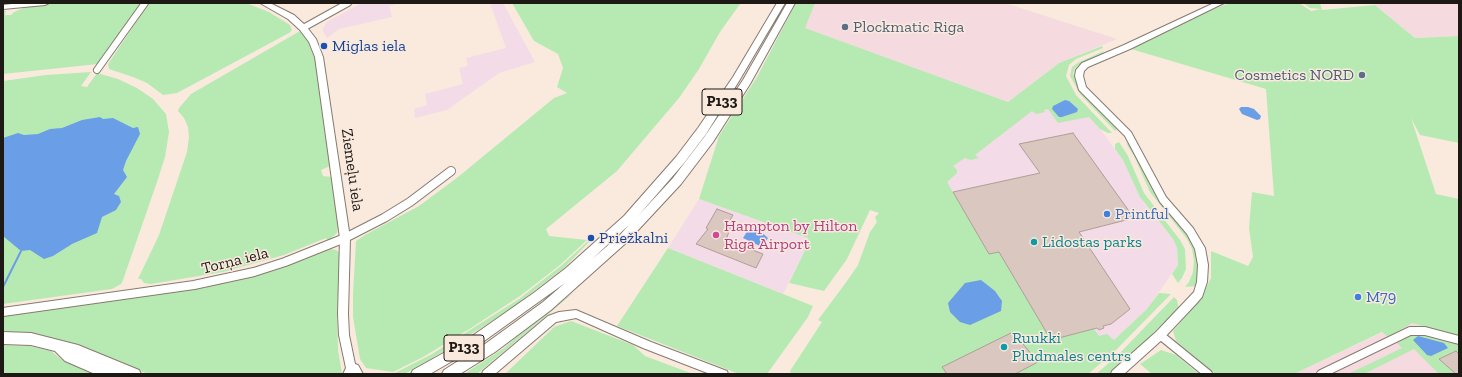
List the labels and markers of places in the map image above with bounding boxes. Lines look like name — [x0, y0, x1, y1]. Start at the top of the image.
place label: Plockmatic Riga — [853, 17, 964, 37]
marker: Plockmatic Riga — [840, 22, 850, 32]
place label: Miglas iela — [332, 36, 406, 56]
marker: Miglas iela — [319, 41, 329, 51]
place label: Cosmetics NORD — [1234, 65, 1354, 85]
marker: Cosmetics NORD — [1357, 70, 1367, 80]
place label: Printful — [1115, 204, 1169, 224]
marker: Printful — [1102, 209, 1112, 219]
place label: Hampton by Hilton Riga Airport — [724, 216, 857, 254]
place label: Priežkalni — [599, 228, 668, 248]
marker: Hampton by Hilton Riga Airport — [711, 230, 721, 240]
place label: Lidostas parks — [1042, 232, 1142, 252]
marker: Priežkalni — [586, 233, 596, 243]
marker: Lidostas parks — [1029, 237, 1039, 247]
place label: M79 — [1366, 287, 1396, 307]
marker: M79 — [1353, 292, 1363, 302]
place label: Ruukki Pludmales centrs — [1012, 328, 1131, 366]
marker: Ruukki Pludmales centrs — [999, 342, 1009, 352]

